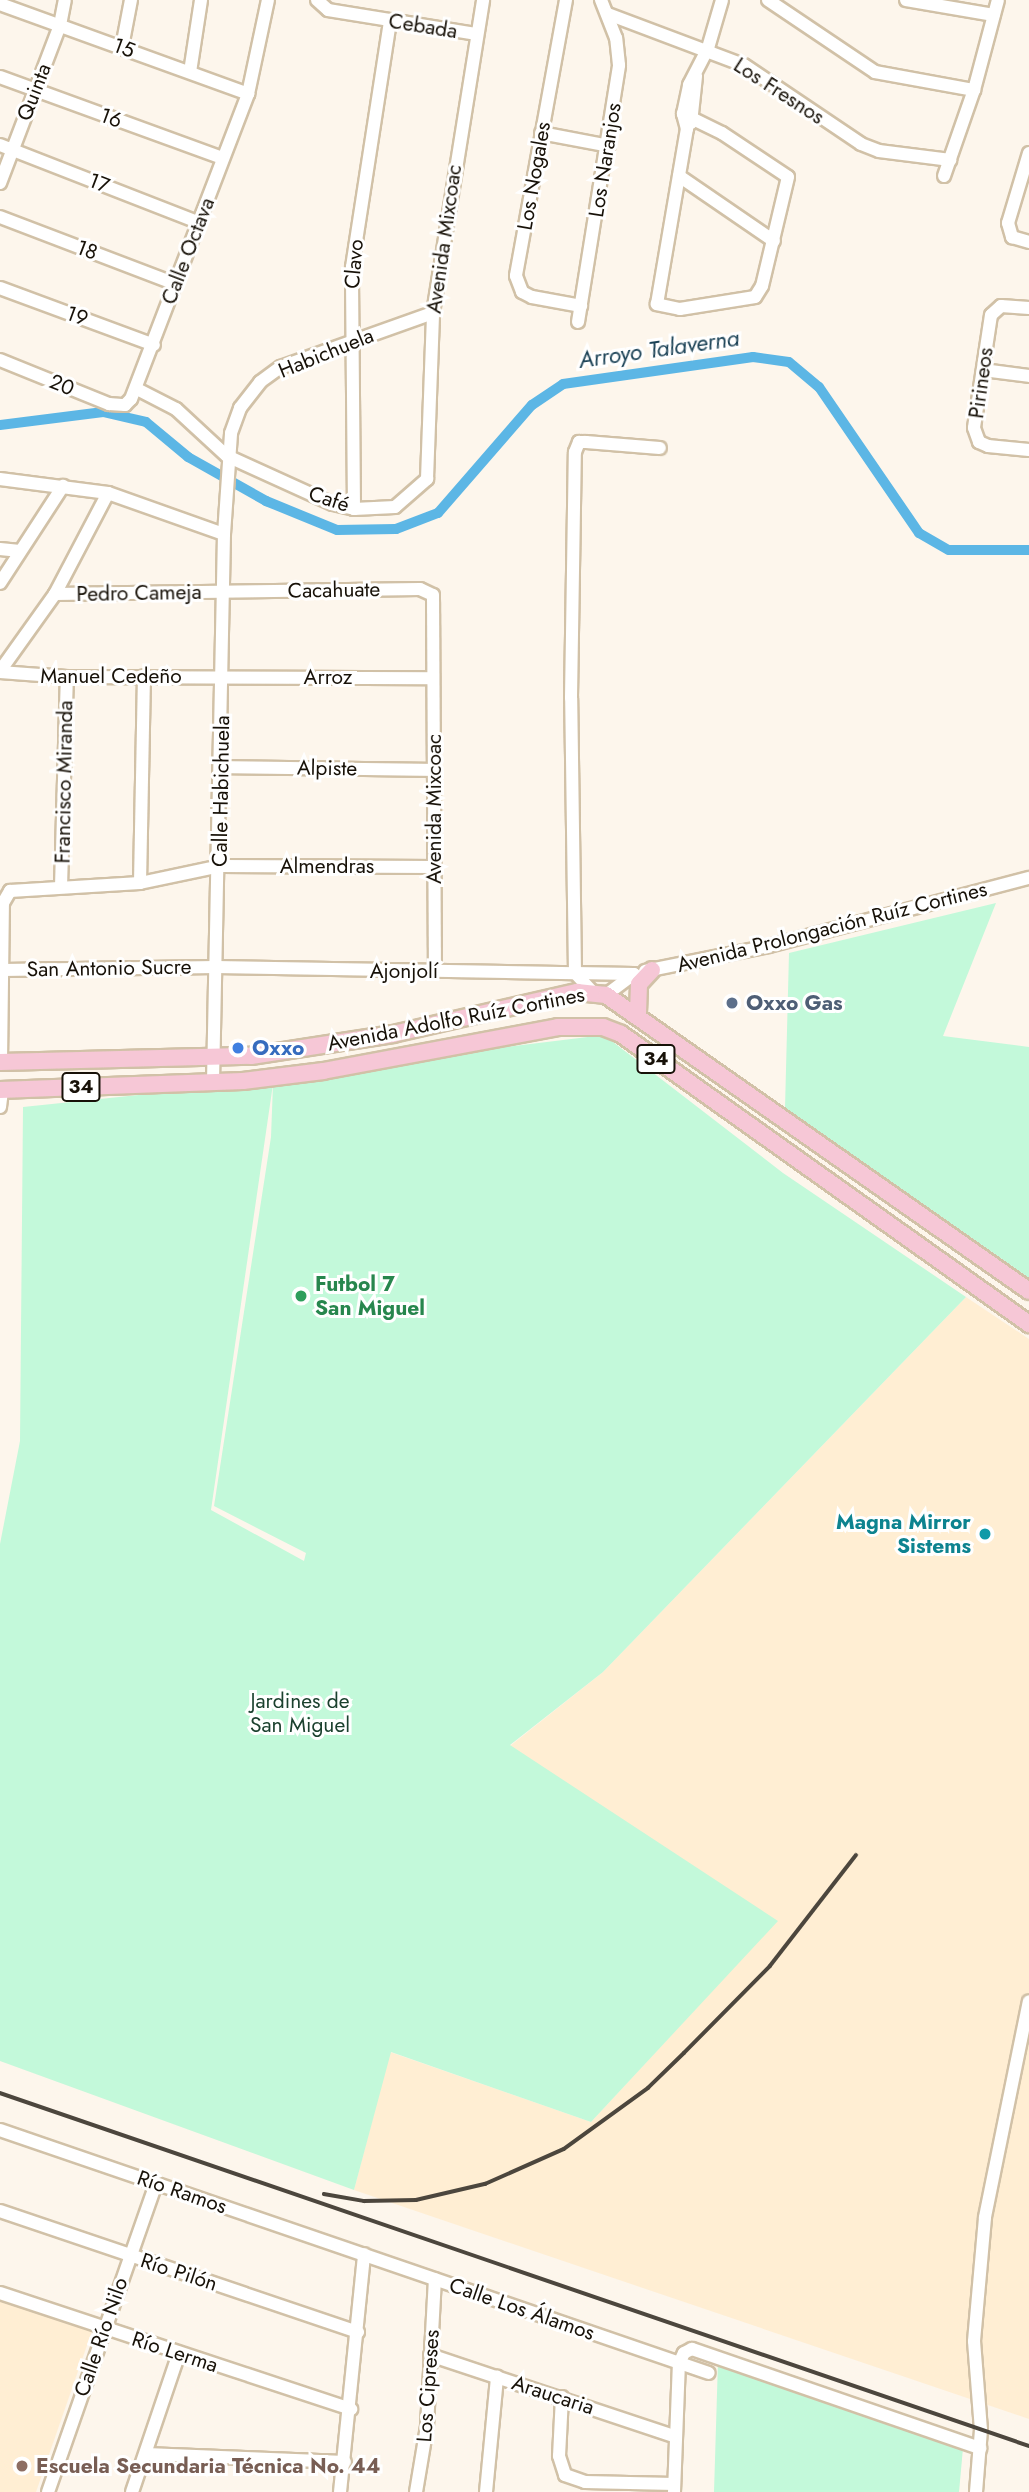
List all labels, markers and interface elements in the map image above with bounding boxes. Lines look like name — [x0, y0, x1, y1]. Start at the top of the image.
street label: Cebada — [387, 8, 459, 44]
street label: 15 — [110, 33, 138, 63]
street label: Los Fresnos — [729, 52, 829, 130]
street label: Quinta — [12, 60, 56, 124]
street label: Los Naranjos — [584, 101, 626, 219]
street label: 16 — [97, 102, 125, 134]
street label: Los Nogales — [512, 120, 556, 232]
street label: Avenida Mixcoac — [421, 163, 467, 315]
street label: 17 — [85, 168, 113, 198]
street label: Calle Octava — [156, 194, 220, 308]
street label: 18 — [73, 234, 101, 266]
street label: Clavo — [339, 238, 369, 290]
street label: 19 — [63, 300, 91, 332]
street label: Habichuela — [275, 323, 377, 383]
water label: Arroyo Talaverna — [577, 324, 741, 374]
street label: Pirineos — [964, 346, 998, 420]
street label: 20 — [46, 369, 78, 401]
street label: Café — [305, 481, 353, 517]
street label: Cacahuate — [287, 577, 381, 603]
street label: Pedro Cameja — [76, 579, 202, 607]
street label: Manuel Cedeño — [40, 663, 182, 689]
street label: Arroz — [304, 664, 352, 690]
street label: Francisco Miranda — [50, 700, 78, 864]
street label: Calle Habichuela — [207, 715, 235, 867]
street label: Avenida Mixcoac — [421, 734, 447, 884]
street label: Alpiste — [297, 755, 357, 781]
street label: Almendras — [280, 853, 374, 879]
street label: Avenida Prolongación Ruíz Cortines — [674, 876, 990, 978]
street label: San Antonio Sucre — [26, 954, 192, 982]
street label: Ajonjolí — [370, 958, 438, 984]
street label: Avenida Adolfo Ruíz Cortines — [325, 982, 587, 1056]
place label: Oxxo Gas — [746, 990, 843, 1016]
marker: Oxxo Gas — [724, 995, 740, 1011]
place label: Oxxo — [252, 1035, 304, 1061]
marker: Oxxo — [230, 1040, 246, 1056]
road number: 34 — [635, 1044, 677, 1074]
road number: 34 — [60, 1072, 102, 1102]
place label: Futbol 7 San Miguel — [315, 1271, 425, 1321]
marker: Futbol 7 San Miguel — [293, 1288, 309, 1304]
place label: Magna Mirror Sistems — [836, 1509, 971, 1559]
marker: Magna Mirror Sistems — [977, 1526, 993, 1542]
park label: Jardines de San Miguel — [250, 1688, 350, 1738]
street label: Río Ramos — [134, 2165, 230, 2219]
street label: Río Pilón — [137, 2248, 221, 2296]
street label: Calle Los Álamos — [446, 2272, 598, 2346]
street label: Calle Río Nilo — [69, 2274, 133, 2400]
street label: Río Lerma — [129, 2326, 221, 2378]
street label: Los Cipreses — [411, 2329, 445, 2443]
street label: Araucaria — [509, 2370, 597, 2420]
place label: Escuela Secundaria Técnica No. 44 — [36, 2453, 380, 2479]
marker: Escuela Secundaria Técnica No. 44 — [14, 2458, 30, 2474]

